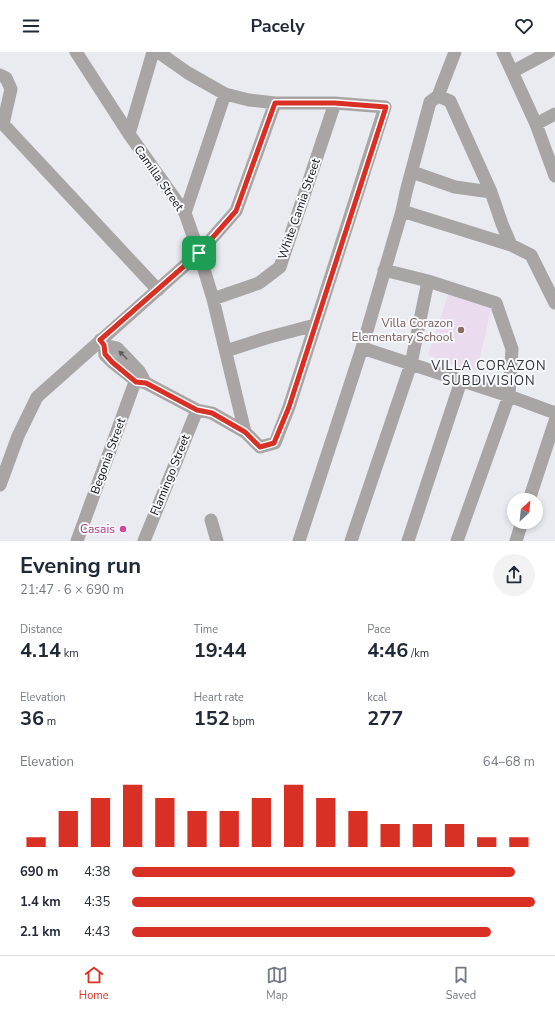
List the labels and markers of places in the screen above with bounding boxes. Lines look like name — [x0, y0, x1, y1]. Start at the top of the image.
pin — [182, 236, 216, 270]
place label: Villa Corazon Elementary School — [352, 315, 453, 345]
marker: Villa Corazon Elementary School — [456, 325, 466, 335]
place label: Casais — [80, 521, 115, 537]
marker: Casais — [118, 524, 128, 534]

